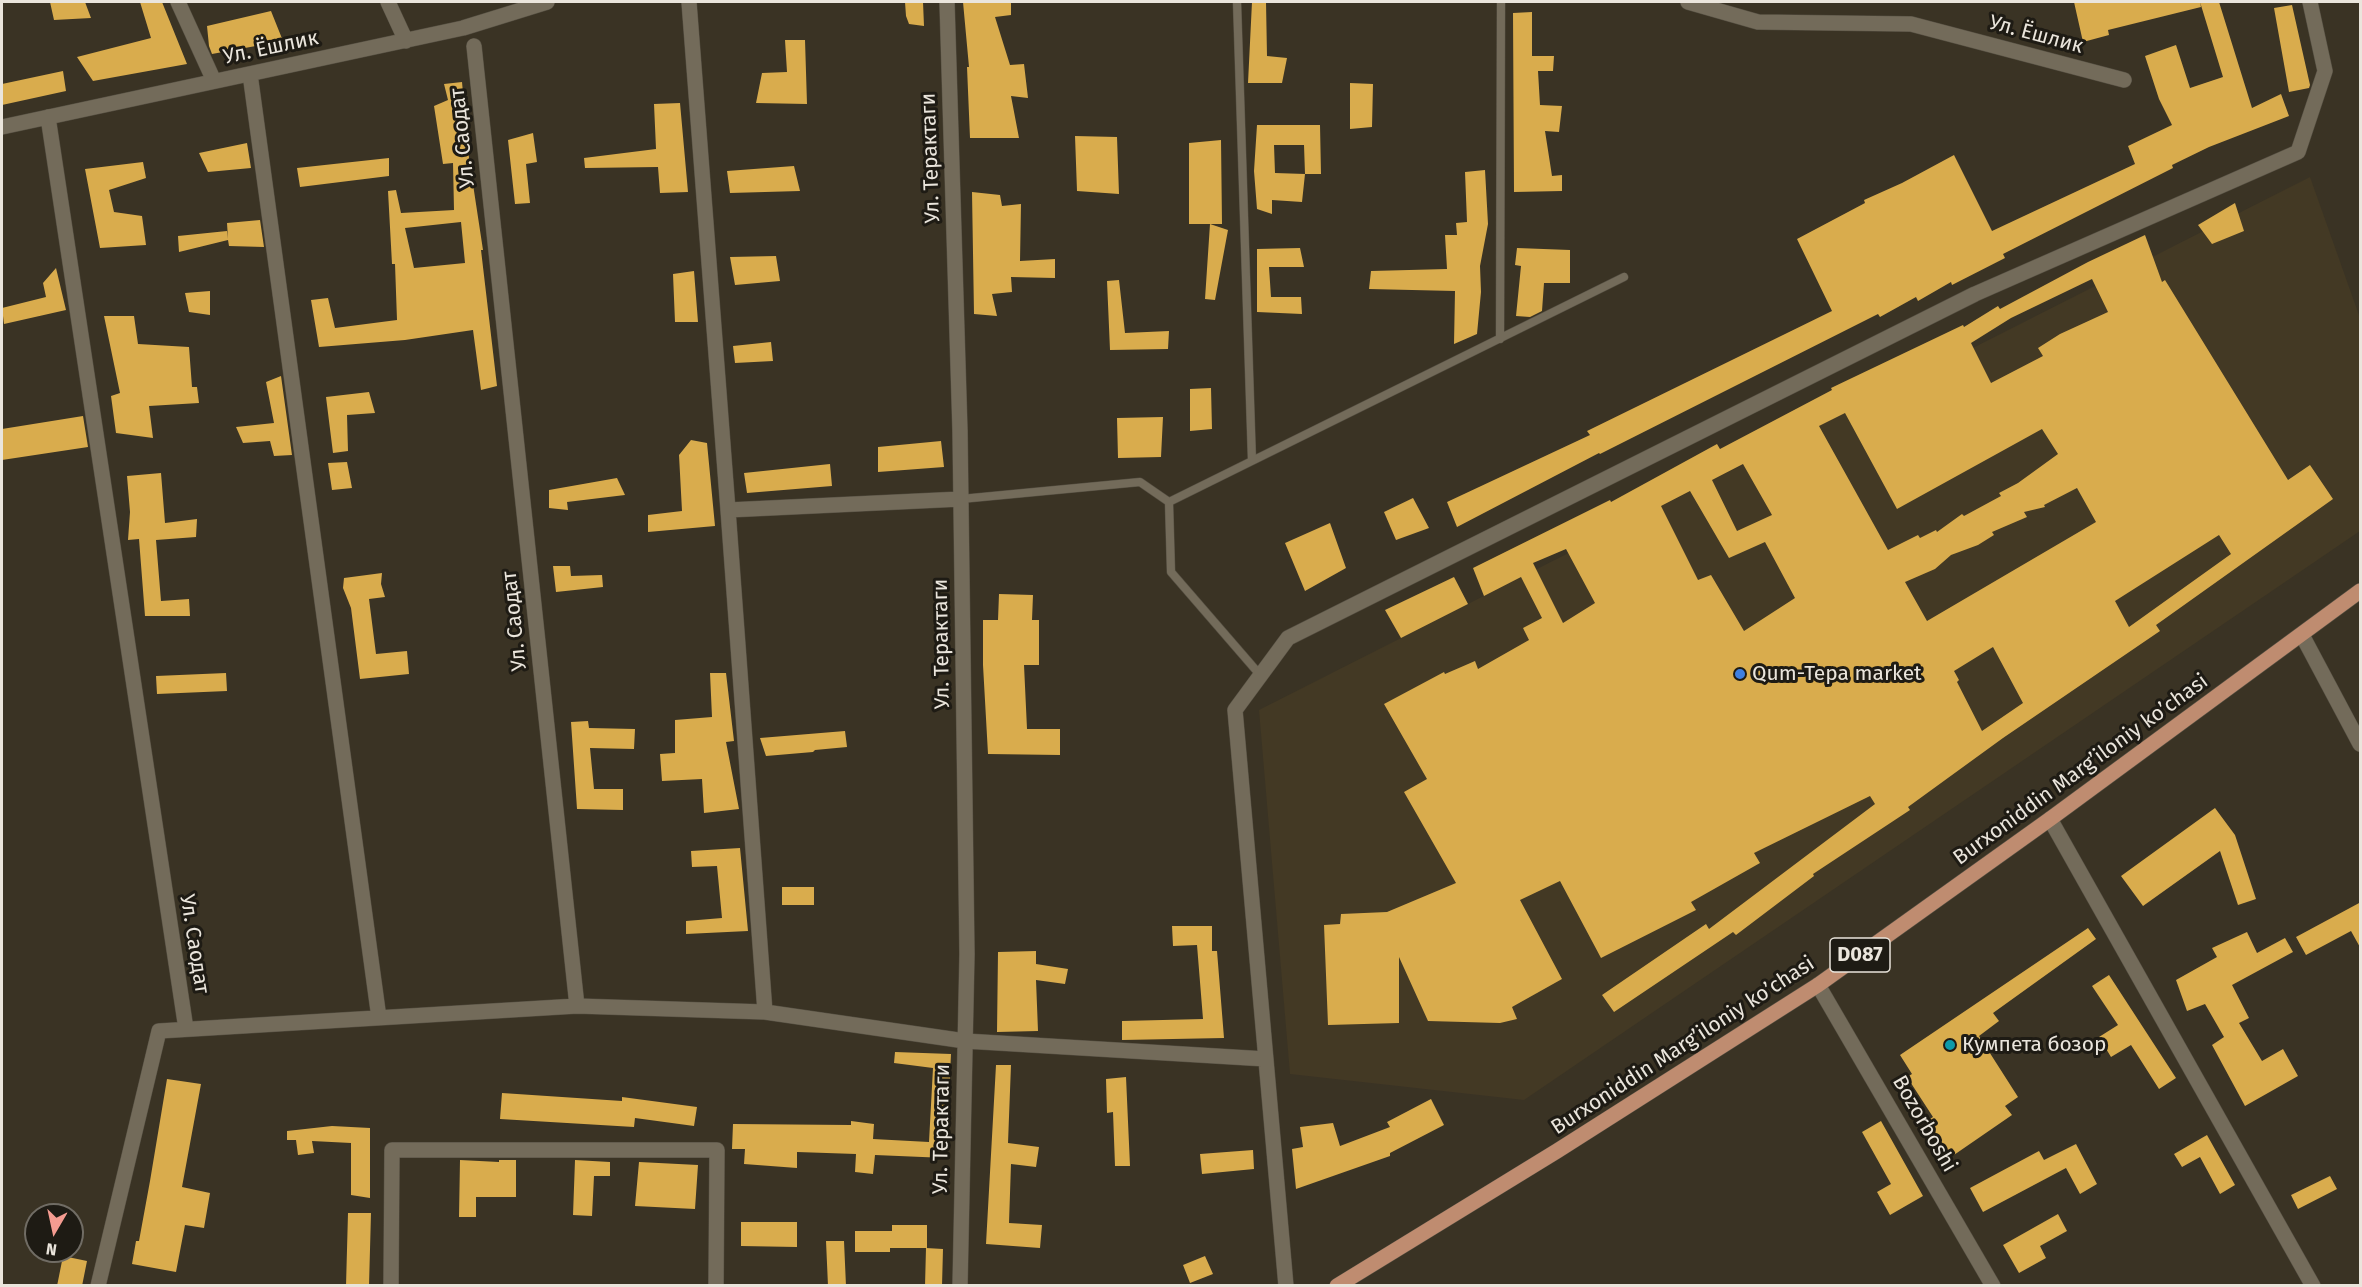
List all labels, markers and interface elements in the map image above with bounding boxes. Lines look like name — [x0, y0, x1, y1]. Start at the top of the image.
street label: Ул. Ёшлик — [1986, 10, 2086, 60]
street label: Ул. Ёшлик — [221, 26, 321, 70]
street label: Ул. Саодат — [445, 87, 481, 189]
street label: Ул. Терактаги — [916, 92, 946, 224]
street label: Ул. Саодат — [497, 570, 533, 672]
street label: Ул. Терактаги — [928, 579, 956, 709]
place label: Qum-Tepa market — [1752, 661, 1922, 687]
marker: Qum-Tepa market — [1733, 667, 1747, 681]
street label: Burxoniddin Marg’iloniy ko’chasi — [1949, 669, 2213, 871]
street label: Ул. Саодат — [174, 893, 214, 995]
road number: D087 — [1830, 938, 1890, 972]
street label: Burxoniddin Marg’iloniy ko’chasi — [1547, 951, 1819, 1141]
place label: Кумпета бозор — [1962, 1032, 2107, 1058]
marker: Кумпета бозор — [1943, 1038, 1957, 1052]
street label: Ул. Терактаги — [928, 1064, 956, 1194]
street label: Bozorboshi — [1886, 1071, 1962, 1177]
north arrow — [24, 1203, 84, 1263]
text: N — [45, 1239, 58, 1260]

